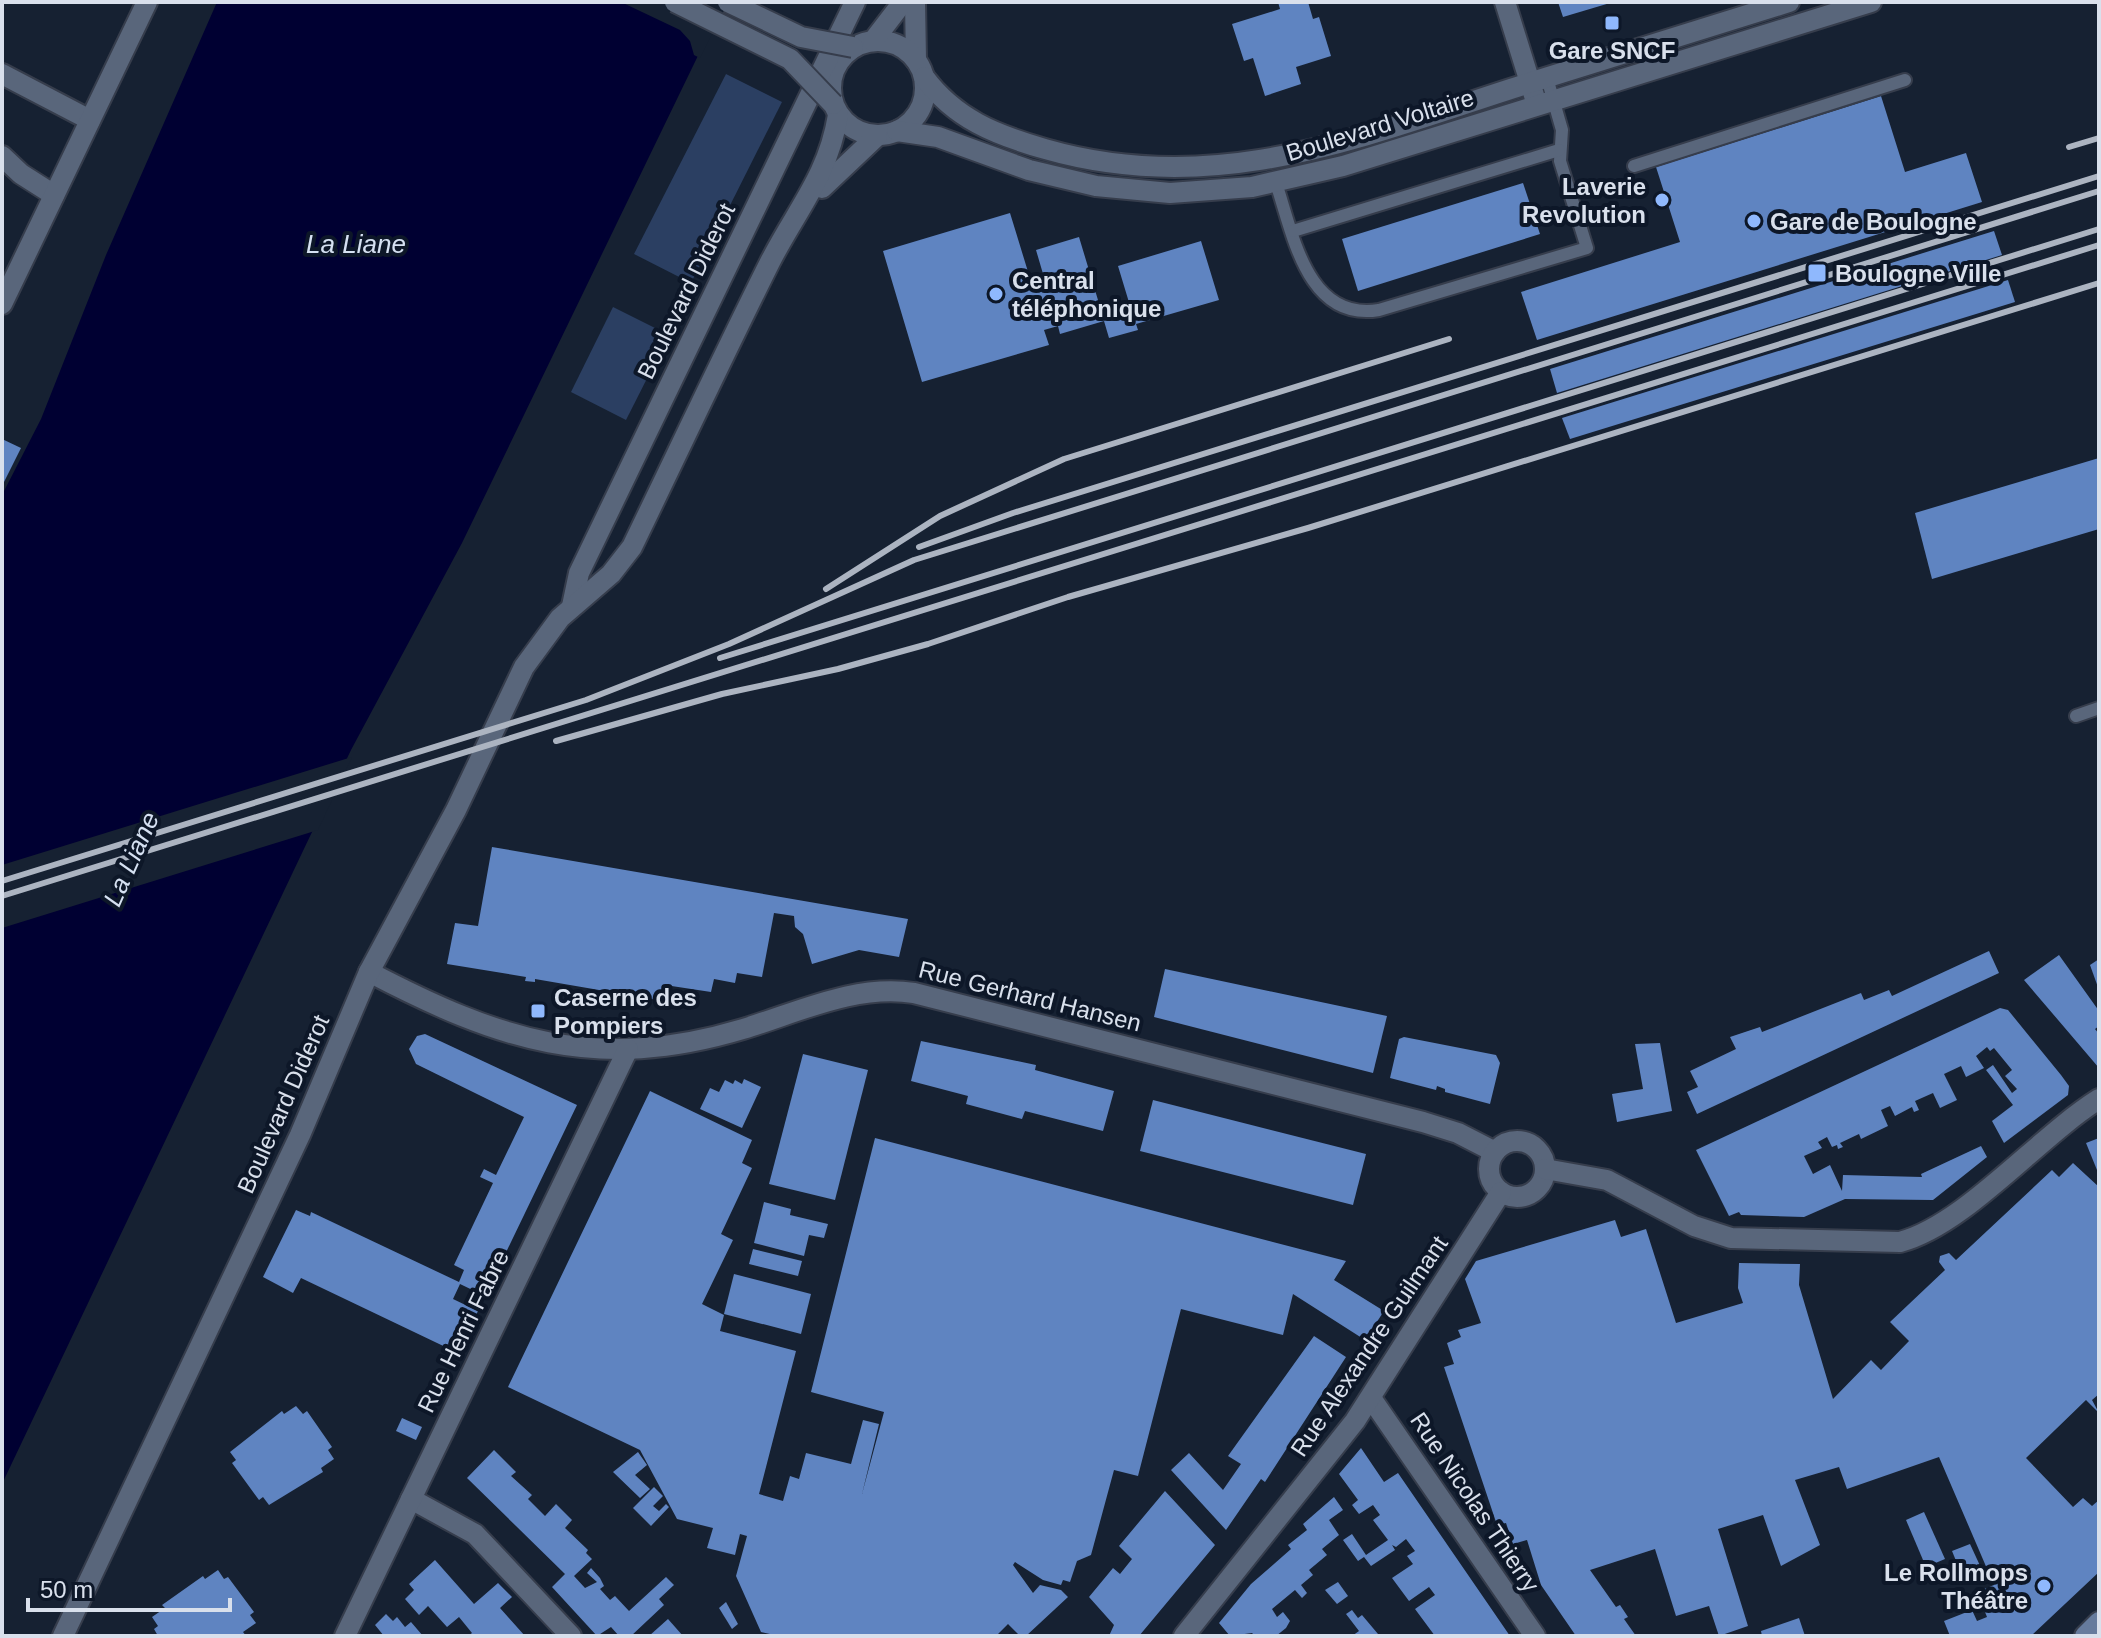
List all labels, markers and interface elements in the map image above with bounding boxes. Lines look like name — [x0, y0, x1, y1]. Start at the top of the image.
marker: Gare SNCF — [1603, 14, 1621, 32]
place label: Gare SNCF — [1549, 37, 1675, 64]
street label: Boulevard Voltaire — [1283, 84, 1477, 166]
place label: Laverie Revolution — [1522, 173, 1646, 228]
marker: Laverie Revolution — [1653, 191, 1671, 209]
street label: Boulevard Diderot — [632, 198, 740, 383]
place label: Gare de Boulogne — [1770, 208, 1977, 235]
marker: Gare de Boulogne — [1745, 212, 1763, 230]
water label: La Liane — [306, 229, 406, 259]
place label: Boulogne Ville — [1835, 260, 2001, 287]
marker: Boulogne Ville — [1806, 262, 1828, 284]
place label: Central téléphonique — [1012, 267, 1161, 322]
marker: Central téléphonique — [987, 285, 1005, 303]
water label: La Liane — [97, 807, 165, 911]
street label: Rue Gerhard Hansen — [916, 955, 1144, 1037]
place label: Caserne des Pompiers — [554, 984, 697, 1039]
marker: Caserne des Pompiers — [529, 1002, 547, 1020]
street label: Boulevard Diderot — [232, 1010, 335, 1197]
street label: Rue Alexandre Guilmant — [1285, 1230, 1453, 1461]
street label: Rue Henri Fabre — [412, 1245, 514, 1417]
street label: Rue Nicolas Thierry — [1405, 1407, 1545, 1597]
place label: Le Rollmops Théâtre — [1884, 1559, 2028, 1614]
scale bar — [28, 1562, 230, 1612]
text: 50 m — [40, 1576, 93, 1603]
marker: Le Rollmops Théâtre — [2035, 1577, 2053, 1595]

